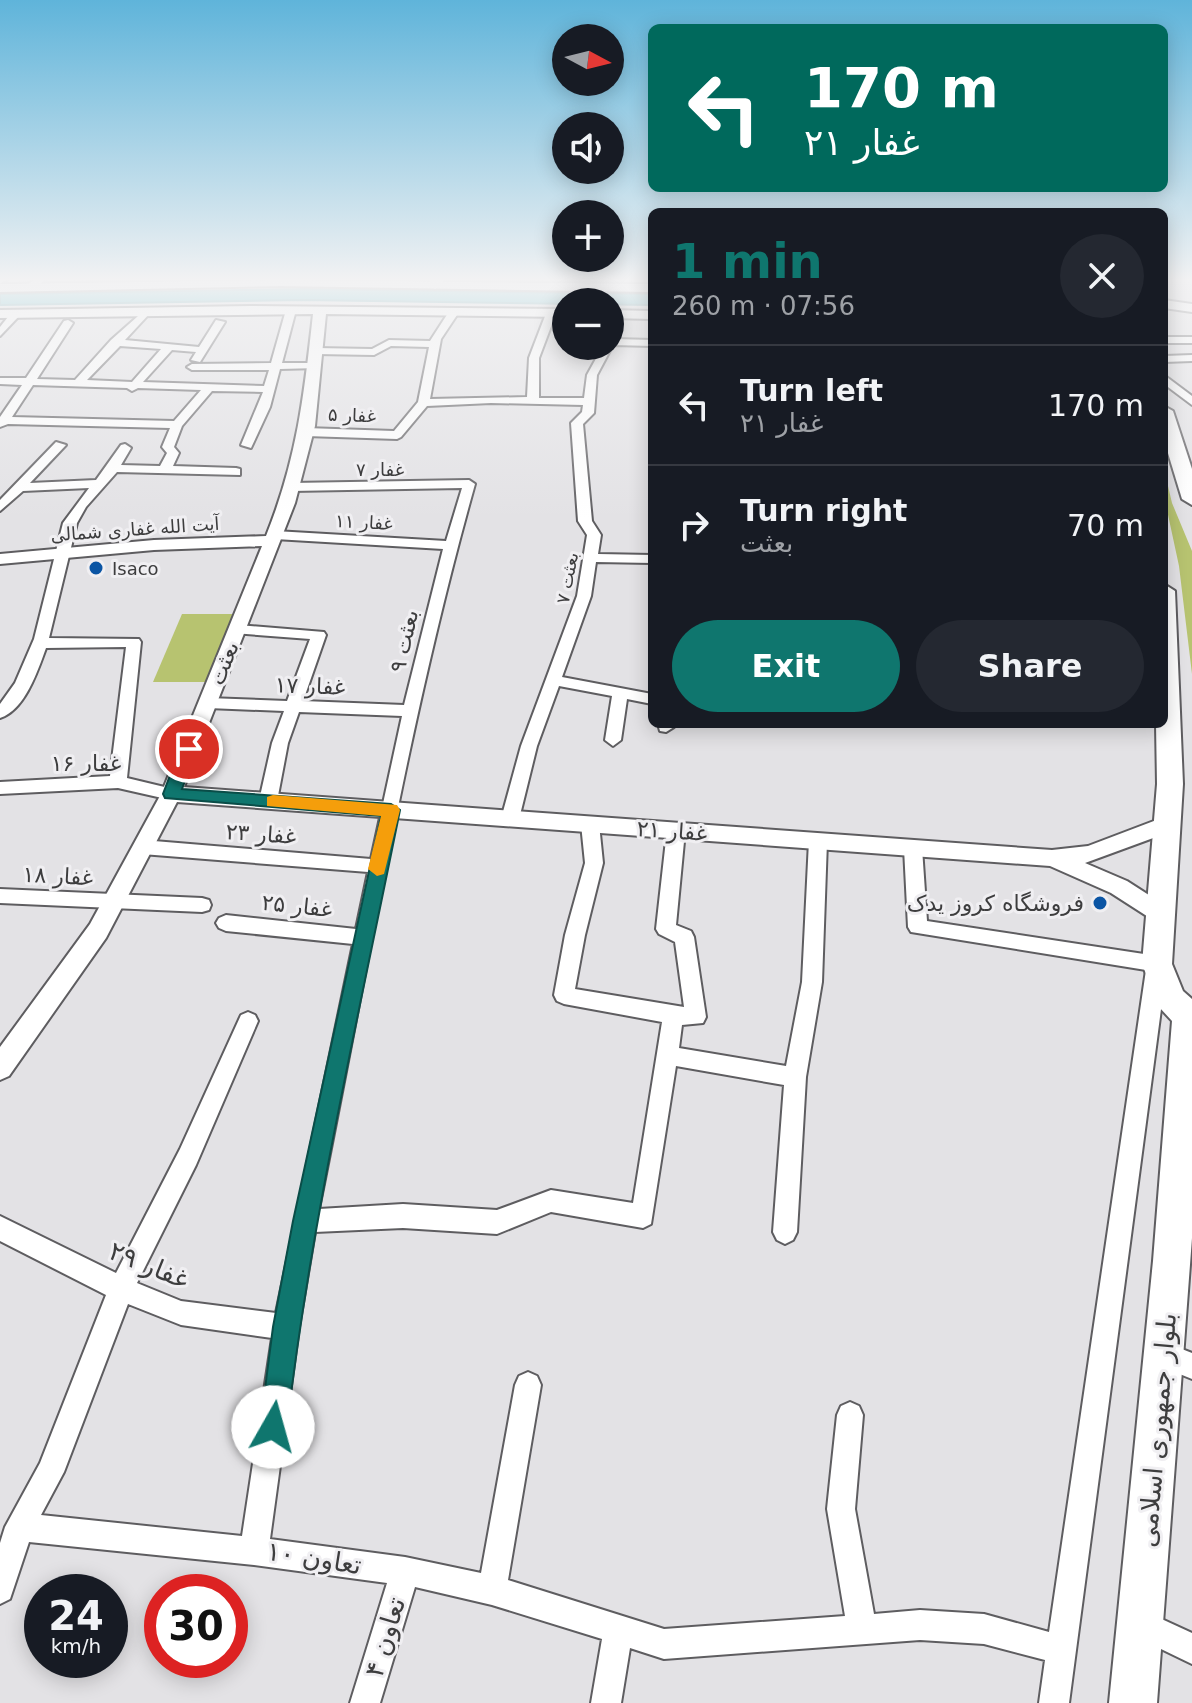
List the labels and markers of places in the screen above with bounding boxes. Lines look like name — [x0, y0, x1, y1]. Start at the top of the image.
place label: Isaco — [112, 558, 159, 579]
marker: Isaco — [87, 559, 105, 577]
pin — [155, 715, 223, 783]
place label: فروشگاه کروز یدک — [907, 891, 1084, 916]
marker: فروشگاه کروز یدک — [1091, 894, 1109, 912]

